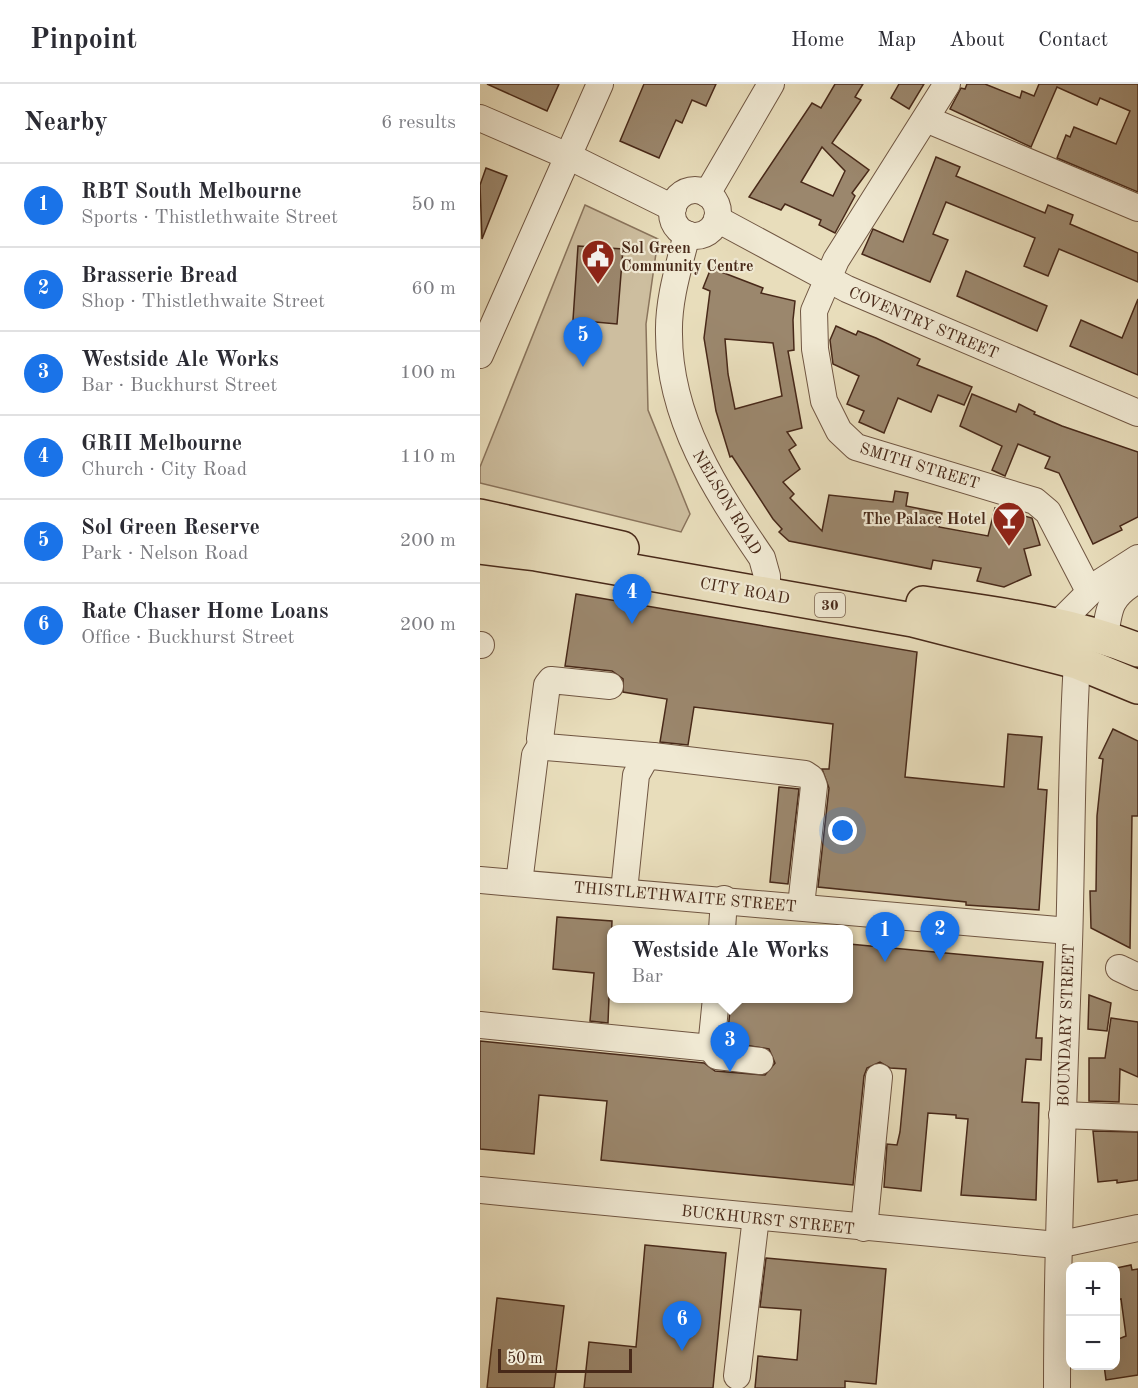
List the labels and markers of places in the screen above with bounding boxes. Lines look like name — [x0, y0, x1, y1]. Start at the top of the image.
public building icon: Sol Green Community Centre — [580, 238, 616, 285]
place label: Sol Green Community Centre — [621, 241, 754, 275]
pin: 5 — [564, 318, 602, 367]
bar icon: The Palace Hotel — [991, 500, 1027, 547]
place label: The Palace Hotel — [863, 512, 986, 528]
pin: 4 — [612, 574, 652, 624]
pin: 1 — [866, 912, 904, 962]
pin: 2 — [920, 912, 960, 961]
pin: 3 — [710, 1022, 750, 1072]
pin: 6 — [662, 1302, 702, 1351]

